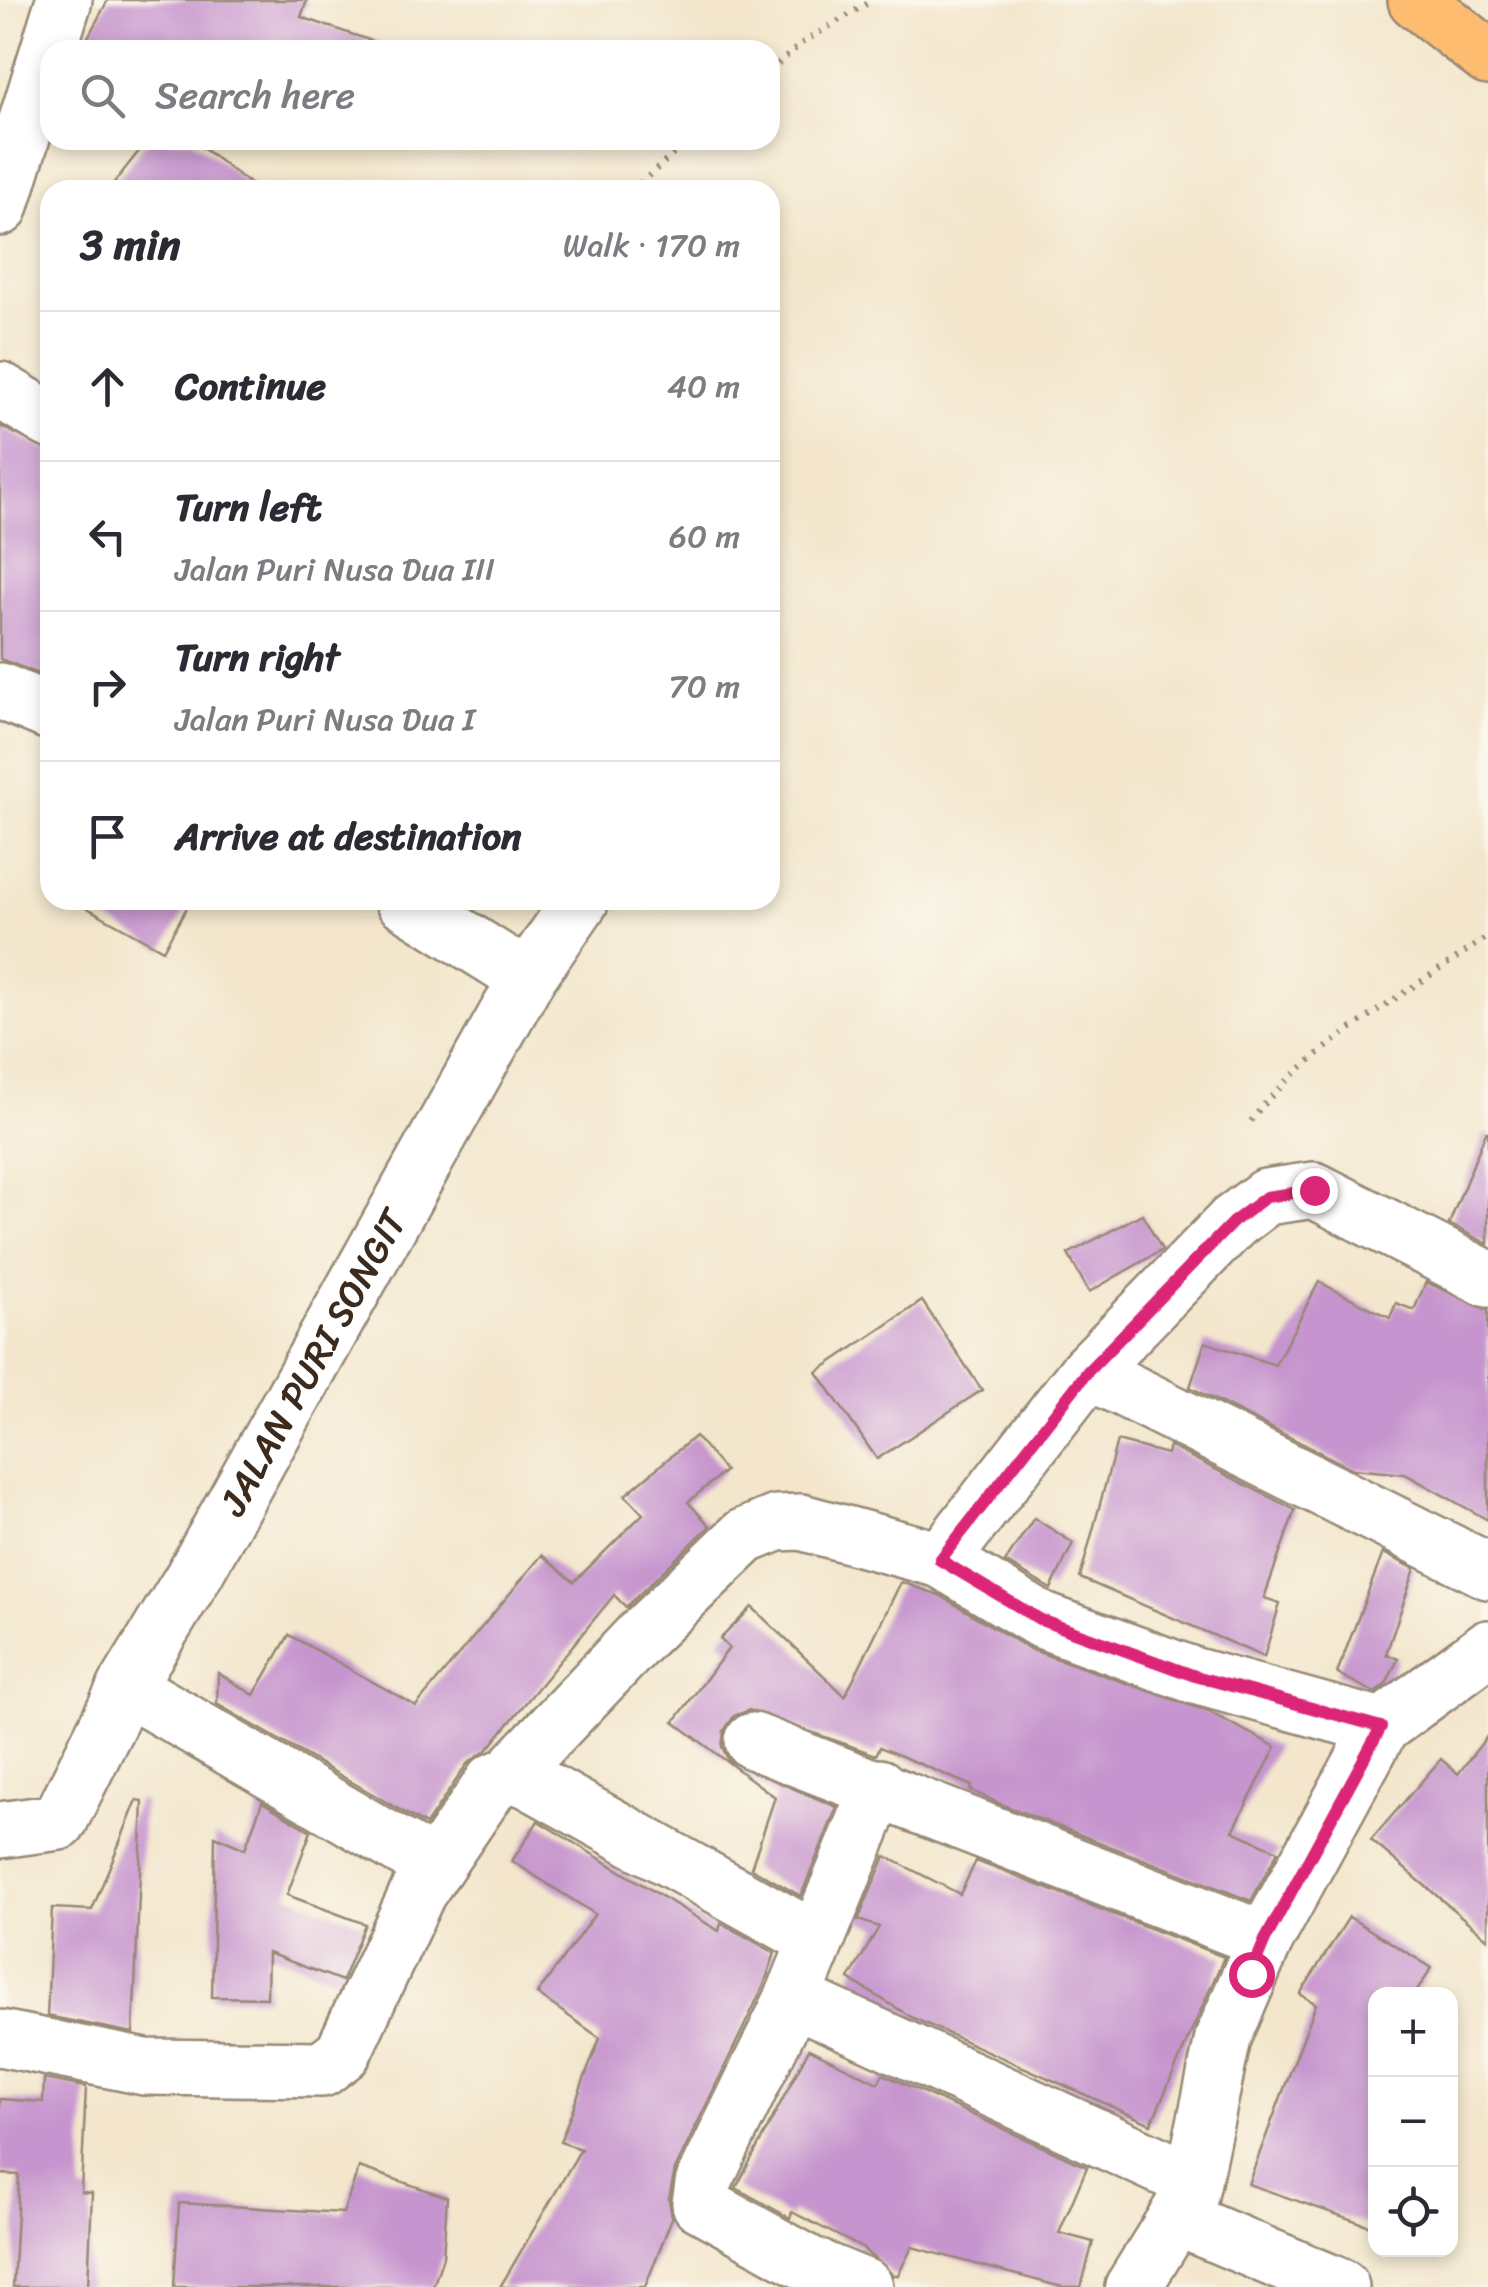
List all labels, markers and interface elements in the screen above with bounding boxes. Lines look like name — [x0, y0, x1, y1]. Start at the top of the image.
search box — [40, 40, 780, 150]
text: Search here — [155, 62, 355, 129]
icon: search — [75, 68, 130, 123]
text: 3 min — [80, 208, 180, 282]
text: Walk · 170 m — [563, 217, 740, 274]
text: Continue — [175, 353, 326, 420]
text: 40 m — [667, 358, 740, 415]
icon: ahead — [80, 359, 135, 414]
text: Turn left — [175, 474, 321, 541]
text: 60 m — [669, 508, 740, 565]
icon: left — [80, 509, 135, 564]
text: Jalan Puri Nusa Dua III — [175, 541, 495, 598]
text: Turn right — [175, 624, 340, 691]
text: 70 m — [669, 658, 740, 715]
icon: right — [80, 659, 135, 714]
text: Jalan Puri Nusa Dua I — [175, 691, 475, 748]
text: Arrive at destination — [175, 803, 522, 870]
icon: arrive — [80, 809, 135, 864]
route end — [1292, 1168, 1338, 1214]
street label: JALAN PURI SONGIT — [200, 1195, 427, 1530]
route start — [1229, 1952, 1275, 1998]
map controls — [1368, 1987, 1458, 2257]
button: + — [1368, 1987, 1458, 2077]
button: − — [1368, 2077, 1458, 2167]
button: locate — [1368, 2167, 1458, 2257]

